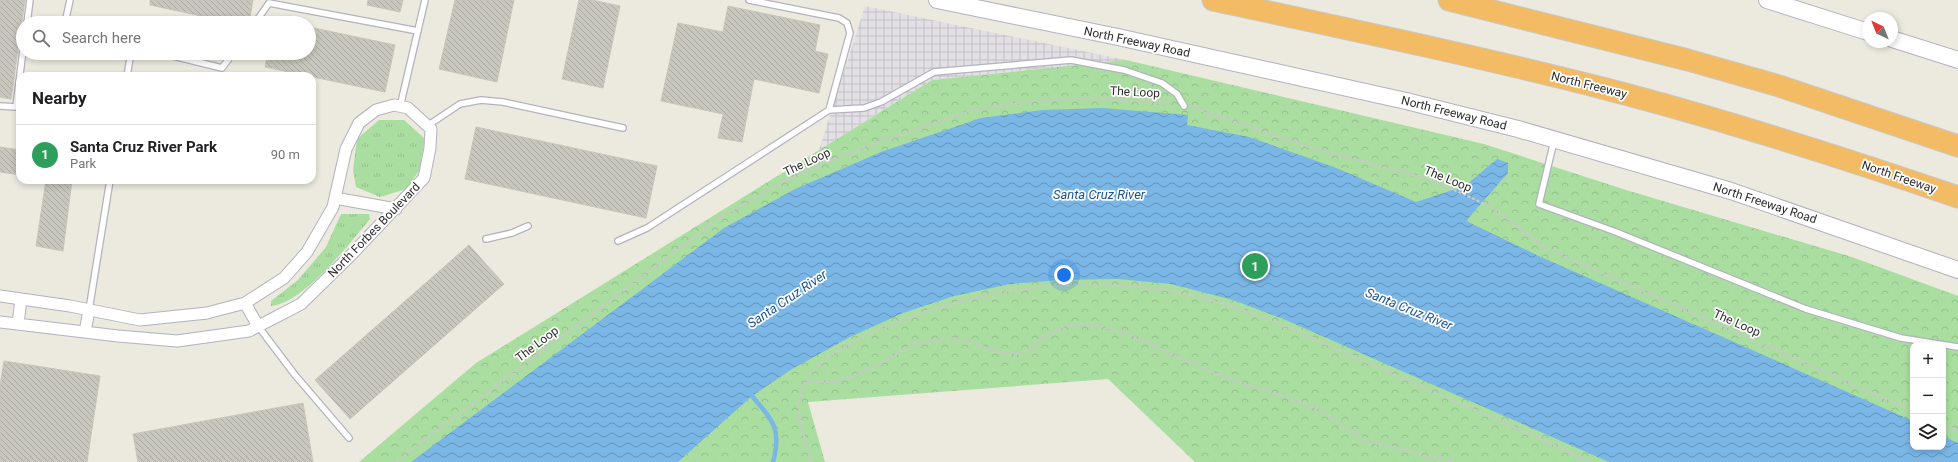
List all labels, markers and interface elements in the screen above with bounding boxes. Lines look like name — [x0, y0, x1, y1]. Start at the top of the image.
north arrow — [1862, 12, 1898, 48]
search box — [16, 16, 316, 60]
street label: North Freeway Road — [1083, 24, 1191, 60]
icon: search — [30, 27, 52, 49]
text: Search here — [62, 29, 141, 47]
street label: North Freeway — [1550, 69, 1629, 101]
street label: The Loop — [1110, 84, 1161, 100]
text: Nearby — [32, 88, 87, 108]
street label: North Freeway Road — [1400, 93, 1508, 133]
text: Santa Cruz River Park — [70, 138, 217, 156]
street label: The Loop — [781, 145, 833, 179]
text: 1 — [41, 147, 49, 162]
text: 90 m — [271, 147, 300, 162]
text: Park — [70, 156, 96, 171]
street label: North Freeway — [1860, 158, 1938, 196]
street label: The Loop — [1422, 163, 1474, 195]
street label: North Forbes Boulevard — [325, 180, 423, 280]
street label: North Freeway Road — [1711, 180, 1819, 226]
water label: Santa Cruz River — [1053, 187, 1146, 202]
pin: 1 — [1242, 251, 1268, 281]
your location — [1054, 265, 1074, 285]
water label: Santa Cruz River — [745, 267, 830, 331]
water label: Santa Cruz River — [1363, 285, 1455, 333]
street label: The Loop — [1711, 306, 1763, 340]
street label: The Loop — [513, 323, 561, 365]
map controls — [1910, 342, 1946, 450]
button: + — [1910, 342, 1946, 378]
button: − — [1910, 378, 1946, 414]
button: layers — [1910, 414, 1946, 450]

